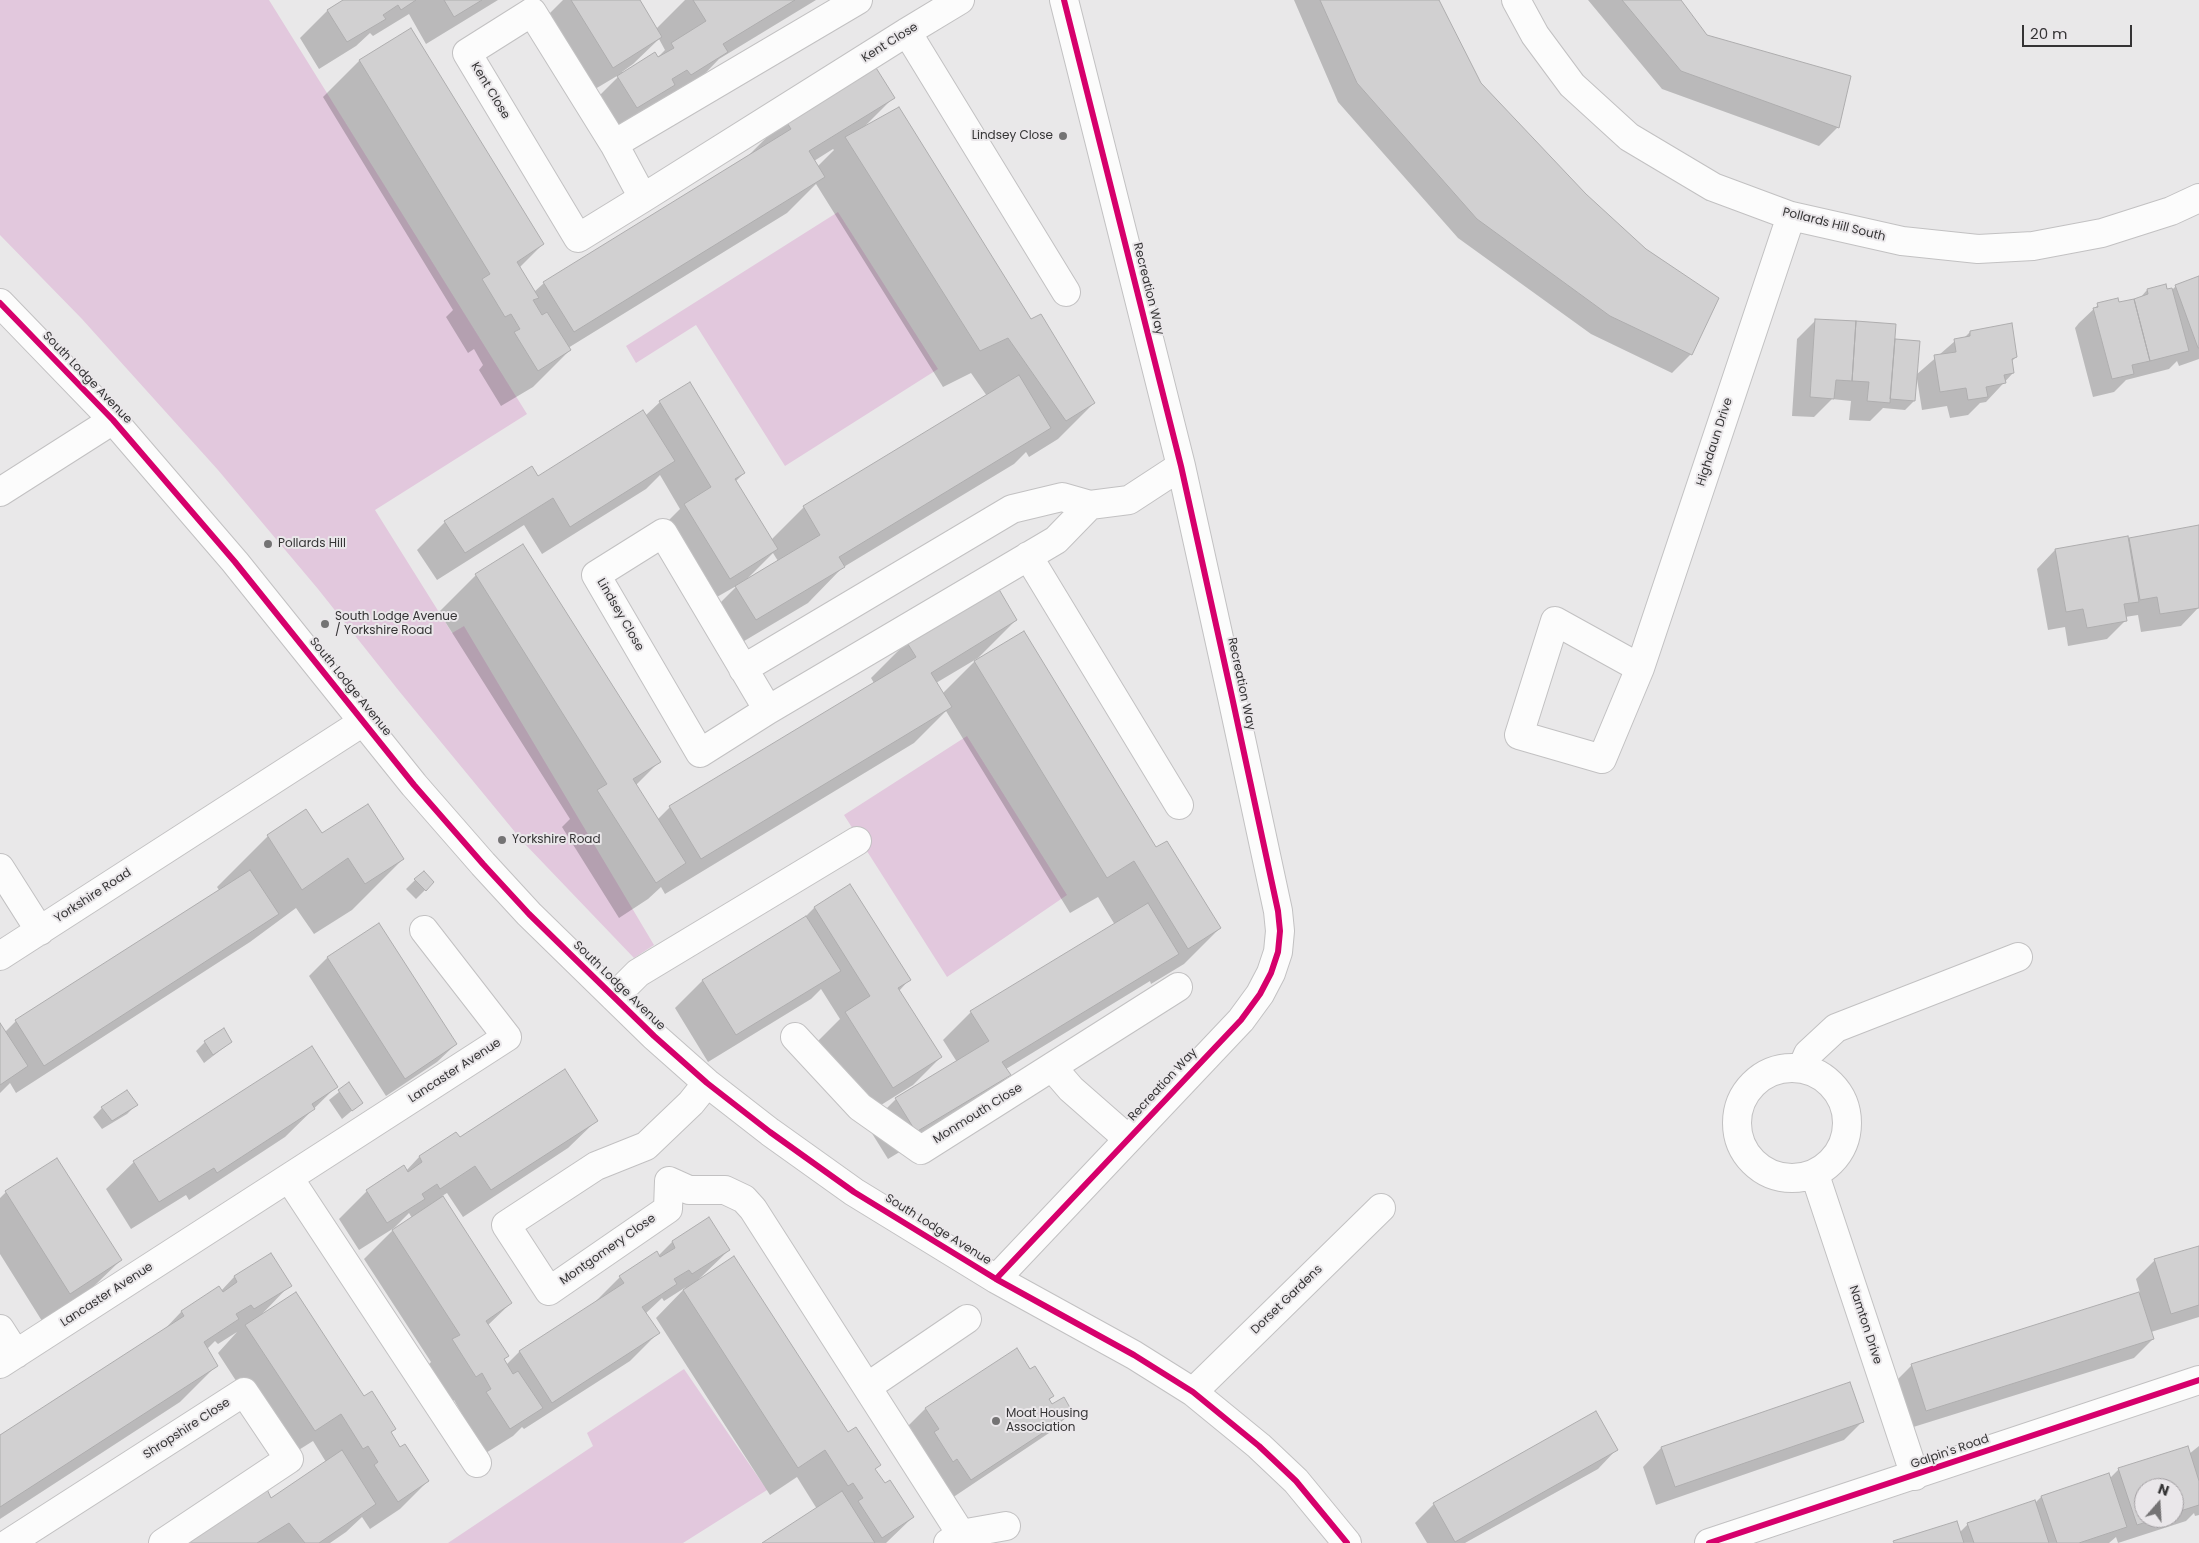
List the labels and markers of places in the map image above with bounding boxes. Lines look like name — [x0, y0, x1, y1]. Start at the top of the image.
place label: Lindsey Close — [972, 129, 1053, 143]
marker: Lindsey Close — [1057, 130, 1069, 142]
place label: Pollards Hill — [278, 537, 346, 551]
marker: Pollards Hill — [262, 538, 274, 550]
place label: South Lodge Avenue / Yorkshire Road — [335, 610, 457, 638]
marker: South Lodge Avenue / Yorkshire Road — [319, 618, 331, 630]
place label: Yorkshire Road — [512, 833, 601, 847]
marker: Yorkshire Road — [496, 834, 508, 846]
place label: Moat Housing Association — [1006, 1407, 1088, 1435]
marker: Moat Housing Association — [990, 1415, 1002, 1427]

